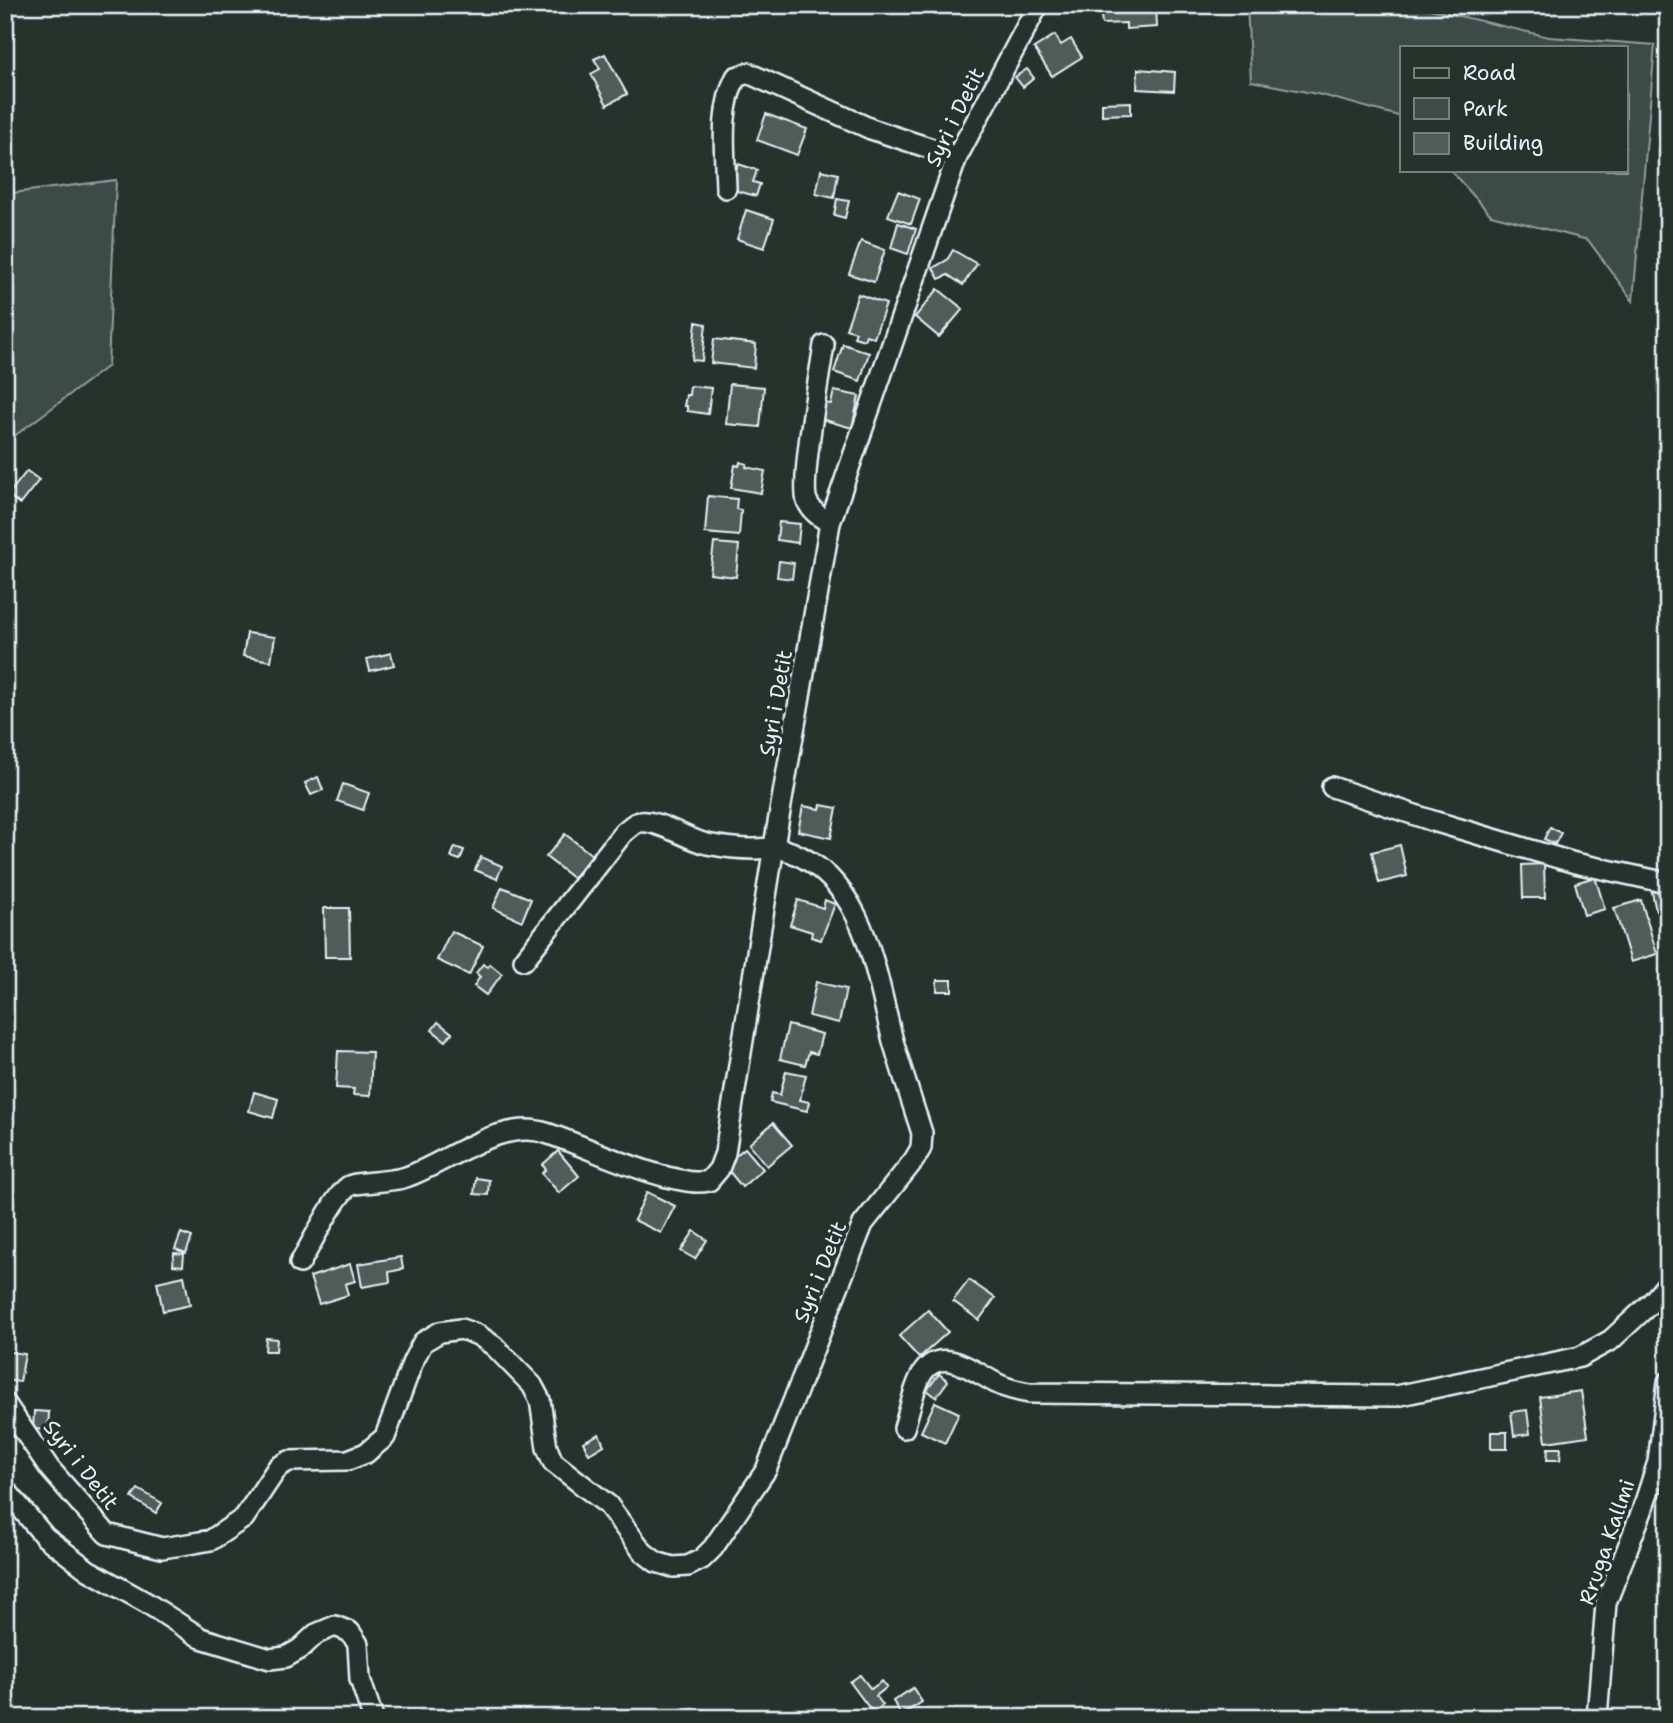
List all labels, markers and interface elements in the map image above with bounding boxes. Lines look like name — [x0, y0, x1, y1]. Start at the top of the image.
legend — [1400, 46, 1628, 172]
text: Road — [1463, 59, 1516, 87]
street label: Syri i Detit — [919, 63, 991, 171]
text: Park — [1463, 95, 1508, 123]
text: Building — [1463, 129, 1543, 157]
street label: Syri i Detit — [753, 648, 799, 758]
street label: Syri i Detit — [787, 1217, 853, 1327]
street label: Syri i Detit — [37, 1414, 125, 1516]
street label: Rruga Kallmi — [1572, 1475, 1642, 1609]

